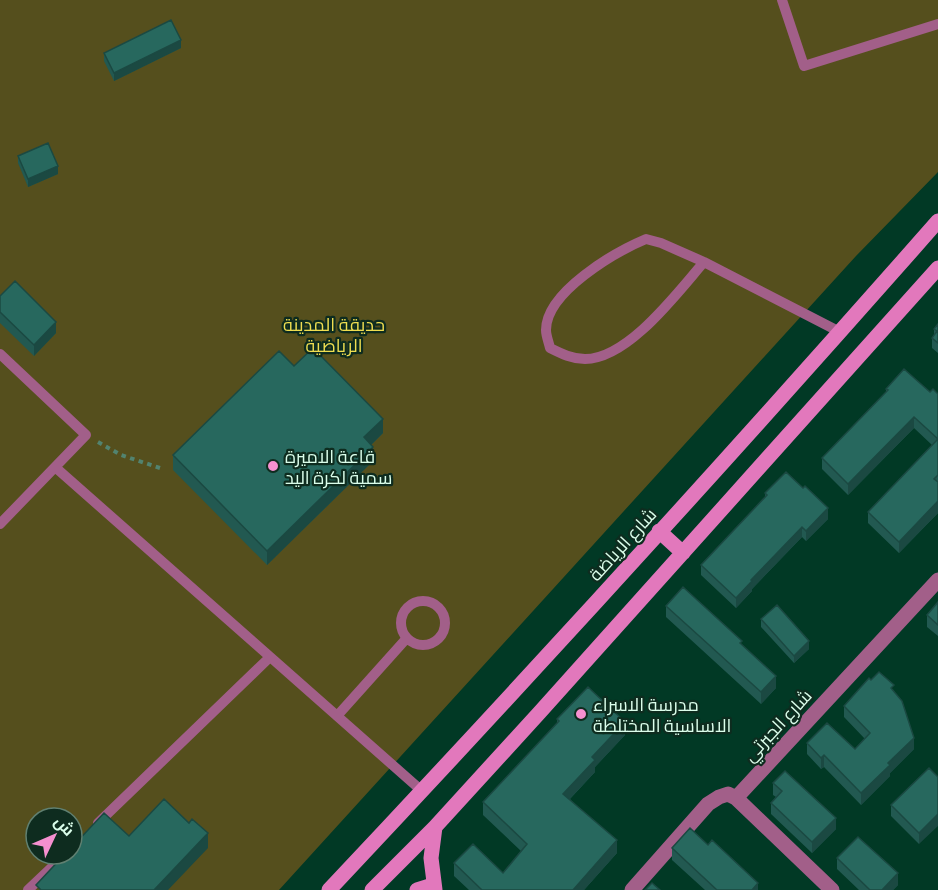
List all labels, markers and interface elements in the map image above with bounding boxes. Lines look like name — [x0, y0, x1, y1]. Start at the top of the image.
park label: حديقة المدينة الرياضية — [283, 312, 385, 357]
place label: قاعة الاميرة سمية لكرة اليد — [285, 444, 392, 489]
marker: قاعة الاميرة سمية لكرة اليد — [266, 459, 280, 473]
street label: شارع الرياضة — [583, 502, 662, 586]
street label: شارع الجبرتي — [737, 684, 819, 768]
place label: مدرسة الاسراء الاساسية المختلطة — [593, 692, 731, 737]
marker: مدرسة الاسراء الاساسية المختلطة — [574, 707, 588, 721]
north arrow — [24, 806, 84, 866]
text: ش — [50, 811, 80, 841]

